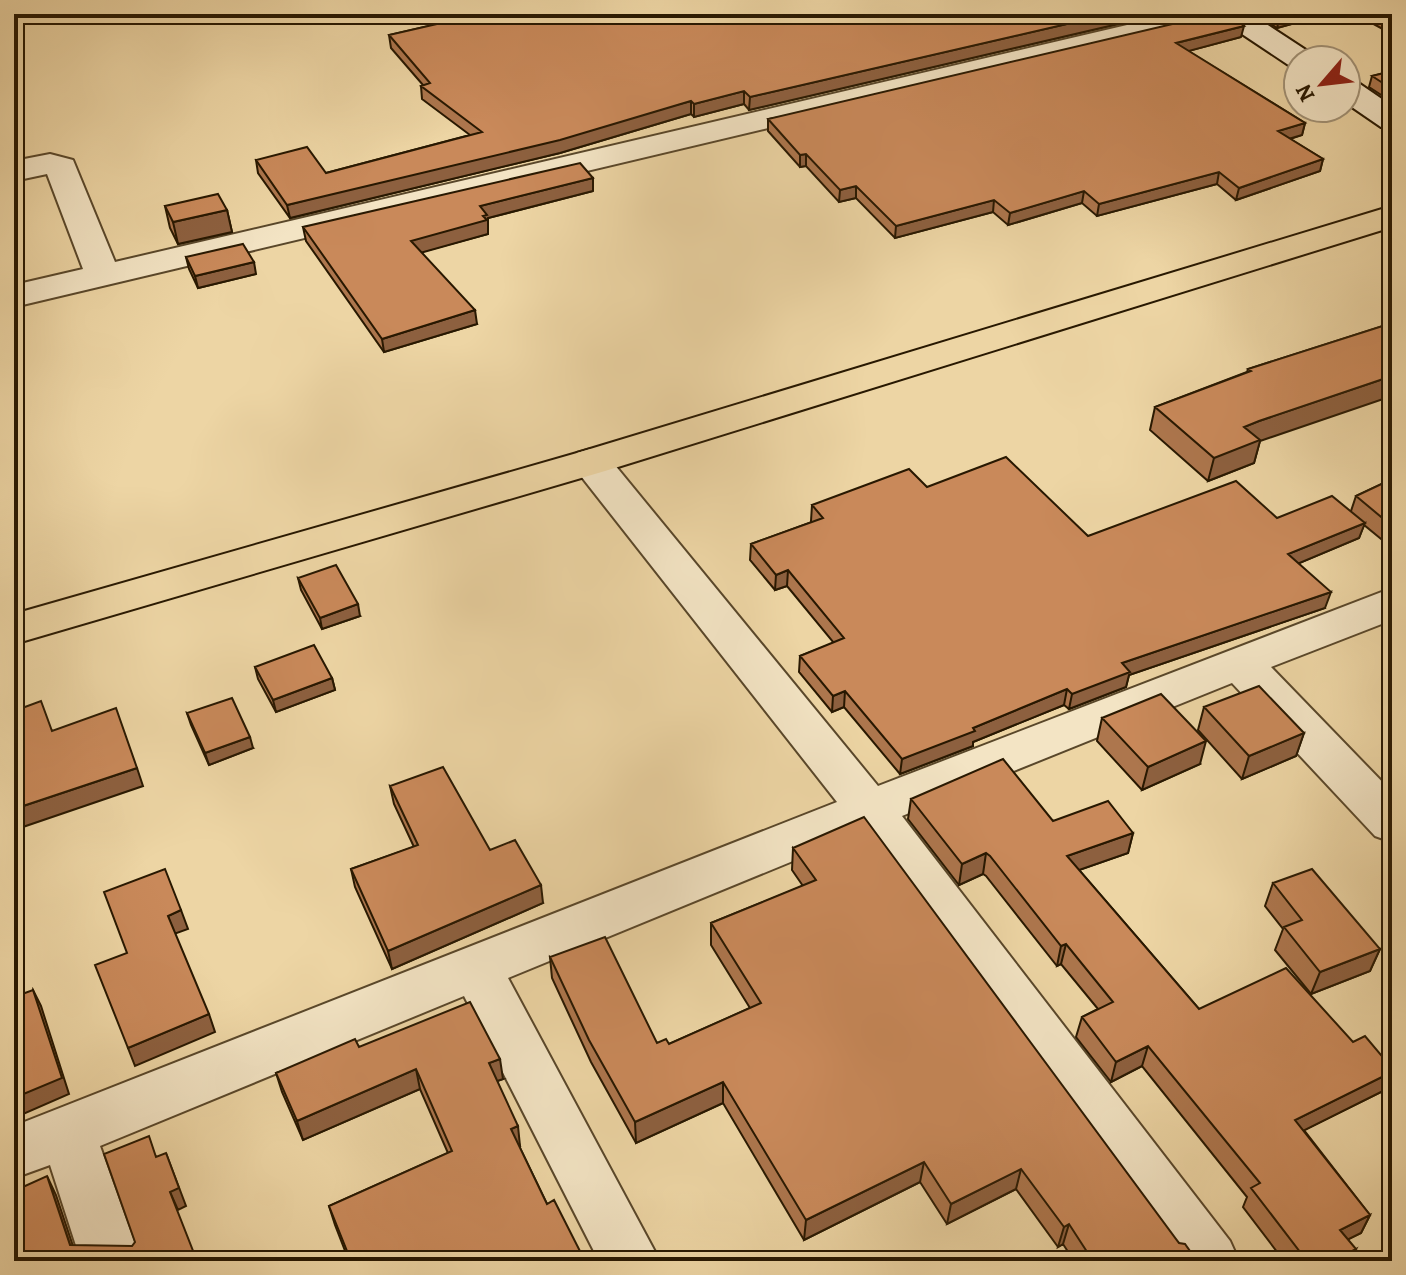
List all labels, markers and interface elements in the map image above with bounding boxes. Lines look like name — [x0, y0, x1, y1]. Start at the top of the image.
north arrow — [1282, 44, 1362, 124]
text: N — [1288, 79, 1322, 107]

